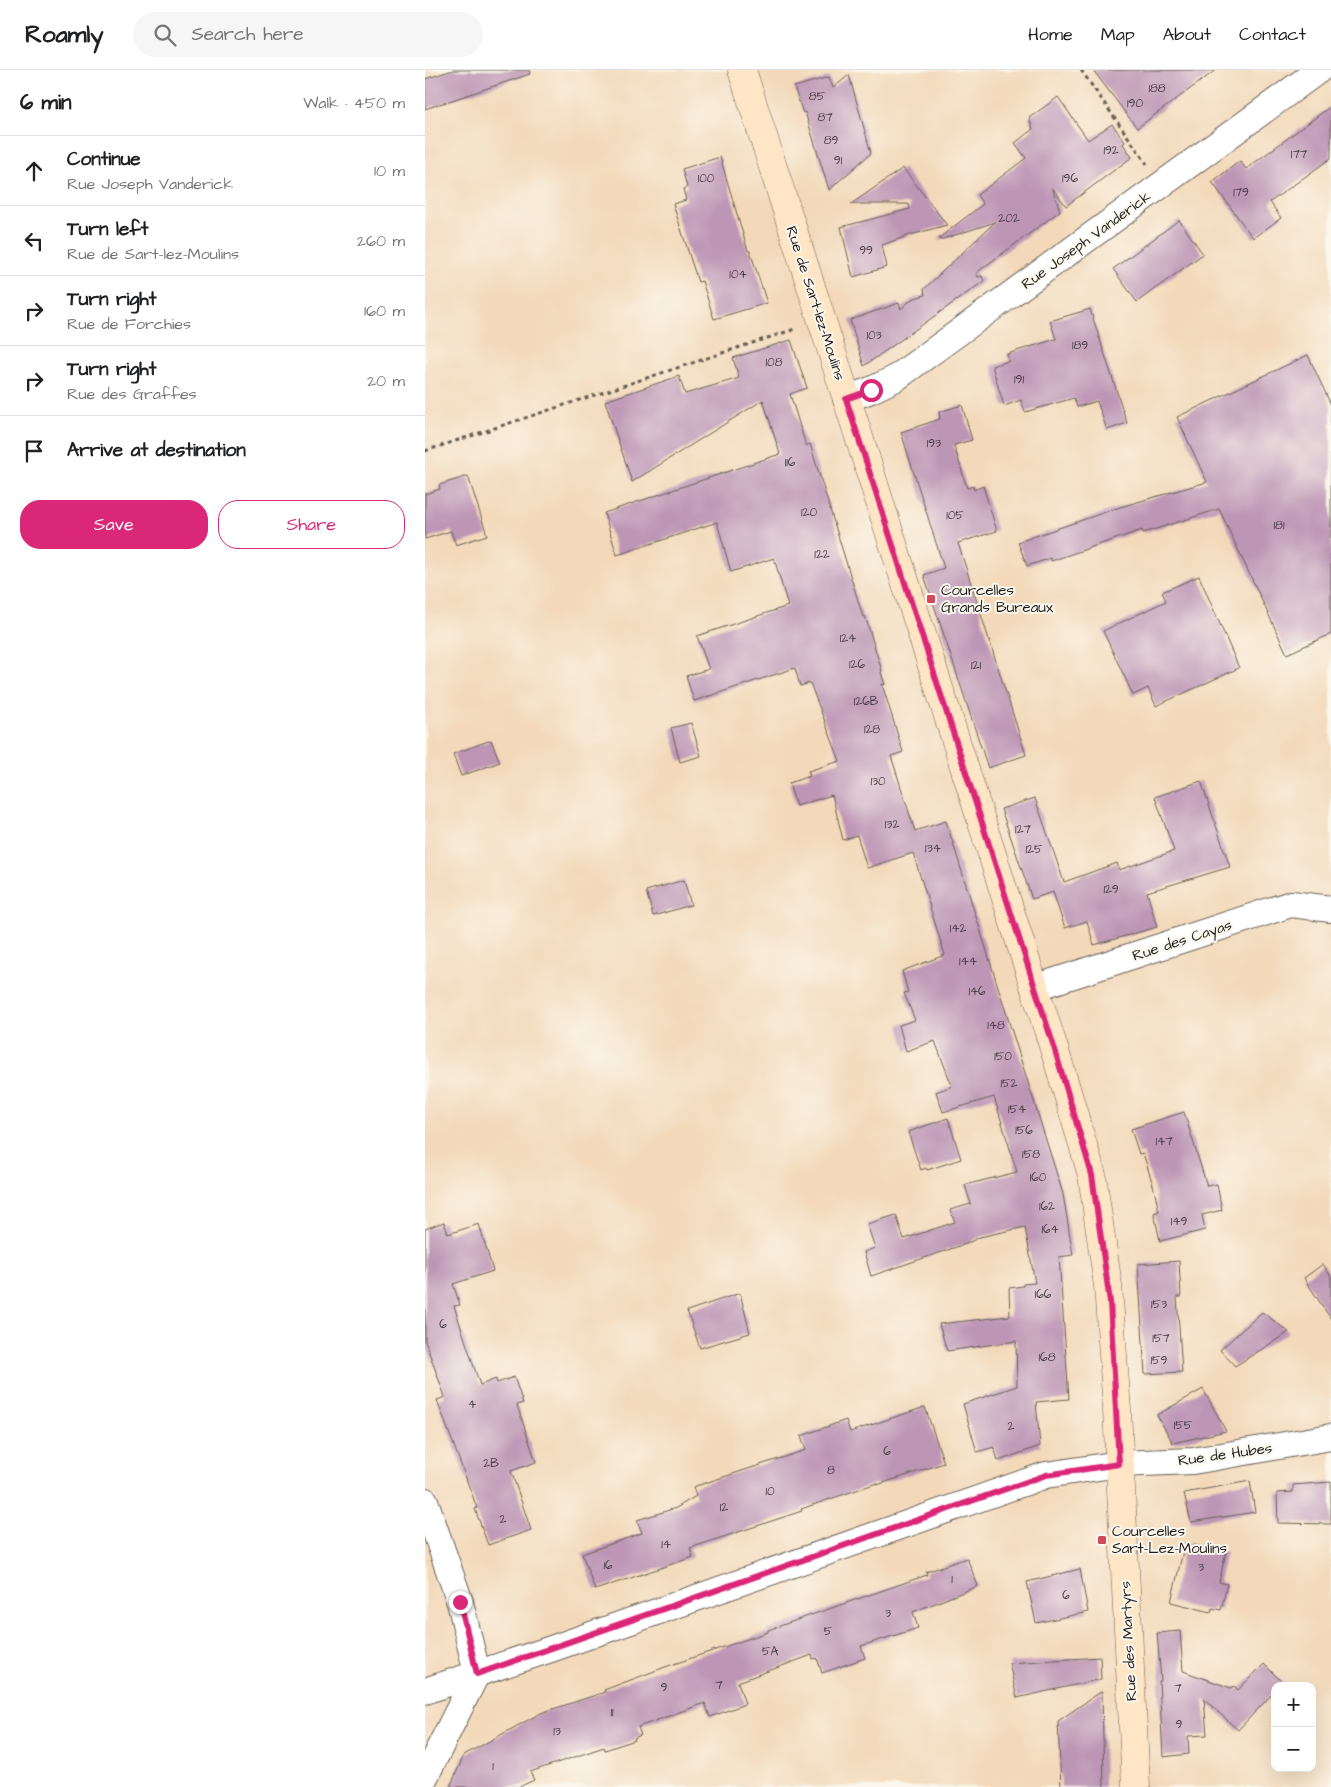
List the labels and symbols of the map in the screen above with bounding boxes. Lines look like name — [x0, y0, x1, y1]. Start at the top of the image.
house number: 188 — [1148, 80, 1166, 97]
house number: 85 — [809, 88, 826, 105]
house number: 190 — [1127, 95, 1143, 112]
house number: 87 — [817, 109, 833, 126]
house number: 89 — [824, 132, 838, 149]
house number: 192 — [1103, 142, 1119, 159]
house number: 177 — [1291, 146, 1308, 163]
house number: 91 — [834, 152, 843, 169]
house number: 100 — [698, 170, 715, 187]
house number: 196 — [1062, 170, 1078, 187]
house number: 179 — [1233, 184, 1249, 201]
street label: Rue Joseph Vanderick — [1017, 186, 1156, 295]
house number: 202 — [998, 210, 1020, 227]
street label: Rue de Sart-lez-Moulins — [781, 223, 851, 383]
house number: 99 — [859, 242, 873, 259]
house number: 104 — [729, 266, 747, 283]
house number: 103 — [866, 327, 882, 344]
house number: 189 — [1072, 337, 1088, 354]
house number: 108 — [766, 354, 783, 371]
house number: 191 — [1014, 371, 1024, 388]
route start — [860, 379, 883, 402]
house number: 193 — [927, 435, 941, 452]
house number: 116 — [785, 454, 796, 471]
house number: 120 — [801, 504, 817, 521]
house number: 105 — [946, 507, 964, 524]
house number: 181 — [1274, 517, 1285, 534]
house number: 122 — [814, 546, 830, 563]
place label: Courcelles Grands Bureaux — [941, 580, 1054, 618]
marker: Courcelles Grands Bureaux — [925, 593, 937, 605]
house number: 124 — [840, 630, 856, 647]
house number: 126 — [849, 656, 865, 673]
house number: 121 — [971, 657, 981, 674]
house number: 126B — [854, 693, 879, 710]
house number: 128 — [864, 721, 880, 738]
house number: 130 — [870, 773, 886, 790]
house number: 132 — [885, 816, 899, 833]
house number: 127 — [1015, 821, 1032, 838]
house number: 134 — [925, 840, 941, 857]
house number: 125 — [1026, 841, 1043, 858]
house number: 129 — [1103, 881, 1119, 898]
street label: Rue des Cayas — [1130, 914, 1235, 967]
house number: 142 — [950, 920, 966, 937]
house number: 144 — [959, 953, 977, 970]
house number: 146 — [968, 983, 986, 1000]
house number: 148 — [987, 1017, 1005, 1034]
house number: 150 — [994, 1048, 1012, 1065]
house number: 152 — [1001, 1075, 1018, 1092]
house number: 154 — [1008, 1101, 1026, 1118]
house number: 156 — [1015, 1122, 1033, 1139]
house number: 147 — [1155, 1133, 1173, 1150]
house number: 158 — [1022, 1146, 1040, 1163]
house number: 160 — [1030, 1169, 1047, 1186]
house number: 162 — [1039, 1198, 1055, 1215]
house number: 149 — [1171, 1213, 1187, 1230]
house number: 164 — [1041, 1221, 1059, 1238]
house number: 166 — [1035, 1286, 1052, 1303]
house number: 153 — [1151, 1296, 1167, 1313]
house number: 6 — [439, 1316, 447, 1333]
house number: 157 — [1152, 1330, 1170, 1347]
house number: 168 — [1039, 1349, 1056, 1366]
house number: 159 — [1151, 1352, 1168, 1369]
house number: 4 — [468, 1396, 476, 1413]
house number: 155 — [1174, 1417, 1193, 1434]
house number: 2 — [1008, 1418, 1015, 1435]
street label: Rue de Hubes — [1177, 1437, 1274, 1472]
house number: 6 — [883, 1443, 891, 1460]
house number: 2B — [483, 1455, 499, 1472]
house number: 8 — [827, 1462, 835, 1479]
house number: 10 — [765, 1483, 775, 1500]
house number: 12 — [720, 1499, 728, 1516]
house number: 2 — [500, 1511, 507, 1528]
place label: Courcelles Sart-Lez-Moulins — [1112, 1521, 1227, 1559]
marker: Courcelles Sart-Lez-Moulins — [1096, 1534, 1108, 1546]
house number: 14 — [661, 1536, 671, 1553]
house number: 16 — [603, 1557, 613, 1574]
house number: 3 — [1198, 1559, 1204, 1576]
house number: 1 — [951, 1571, 953, 1588]
street label: Rue des Martyrs — [1115, 1580, 1143, 1702]
house number: 6 — [1062, 1587, 1070, 1604]
route end — [449, 1591, 472, 1614]
house number: 3 — [885, 1605, 891, 1622]
house number: 5 — [824, 1623, 833, 1640]
house number: 5A — [762, 1643, 778, 1660]
house number: 7 — [715, 1677, 723, 1694]
house number: 9 — [661, 1679, 668, 1696]
house number: 7 — [1174, 1680, 1182, 1697]
house number: 11 — [610, 1704, 614, 1721]
house number: 9 — [1176, 1716, 1183, 1733]
house number: 13 — [553, 1723, 561, 1740]
house number: 1 — [492, 1758, 494, 1775]

